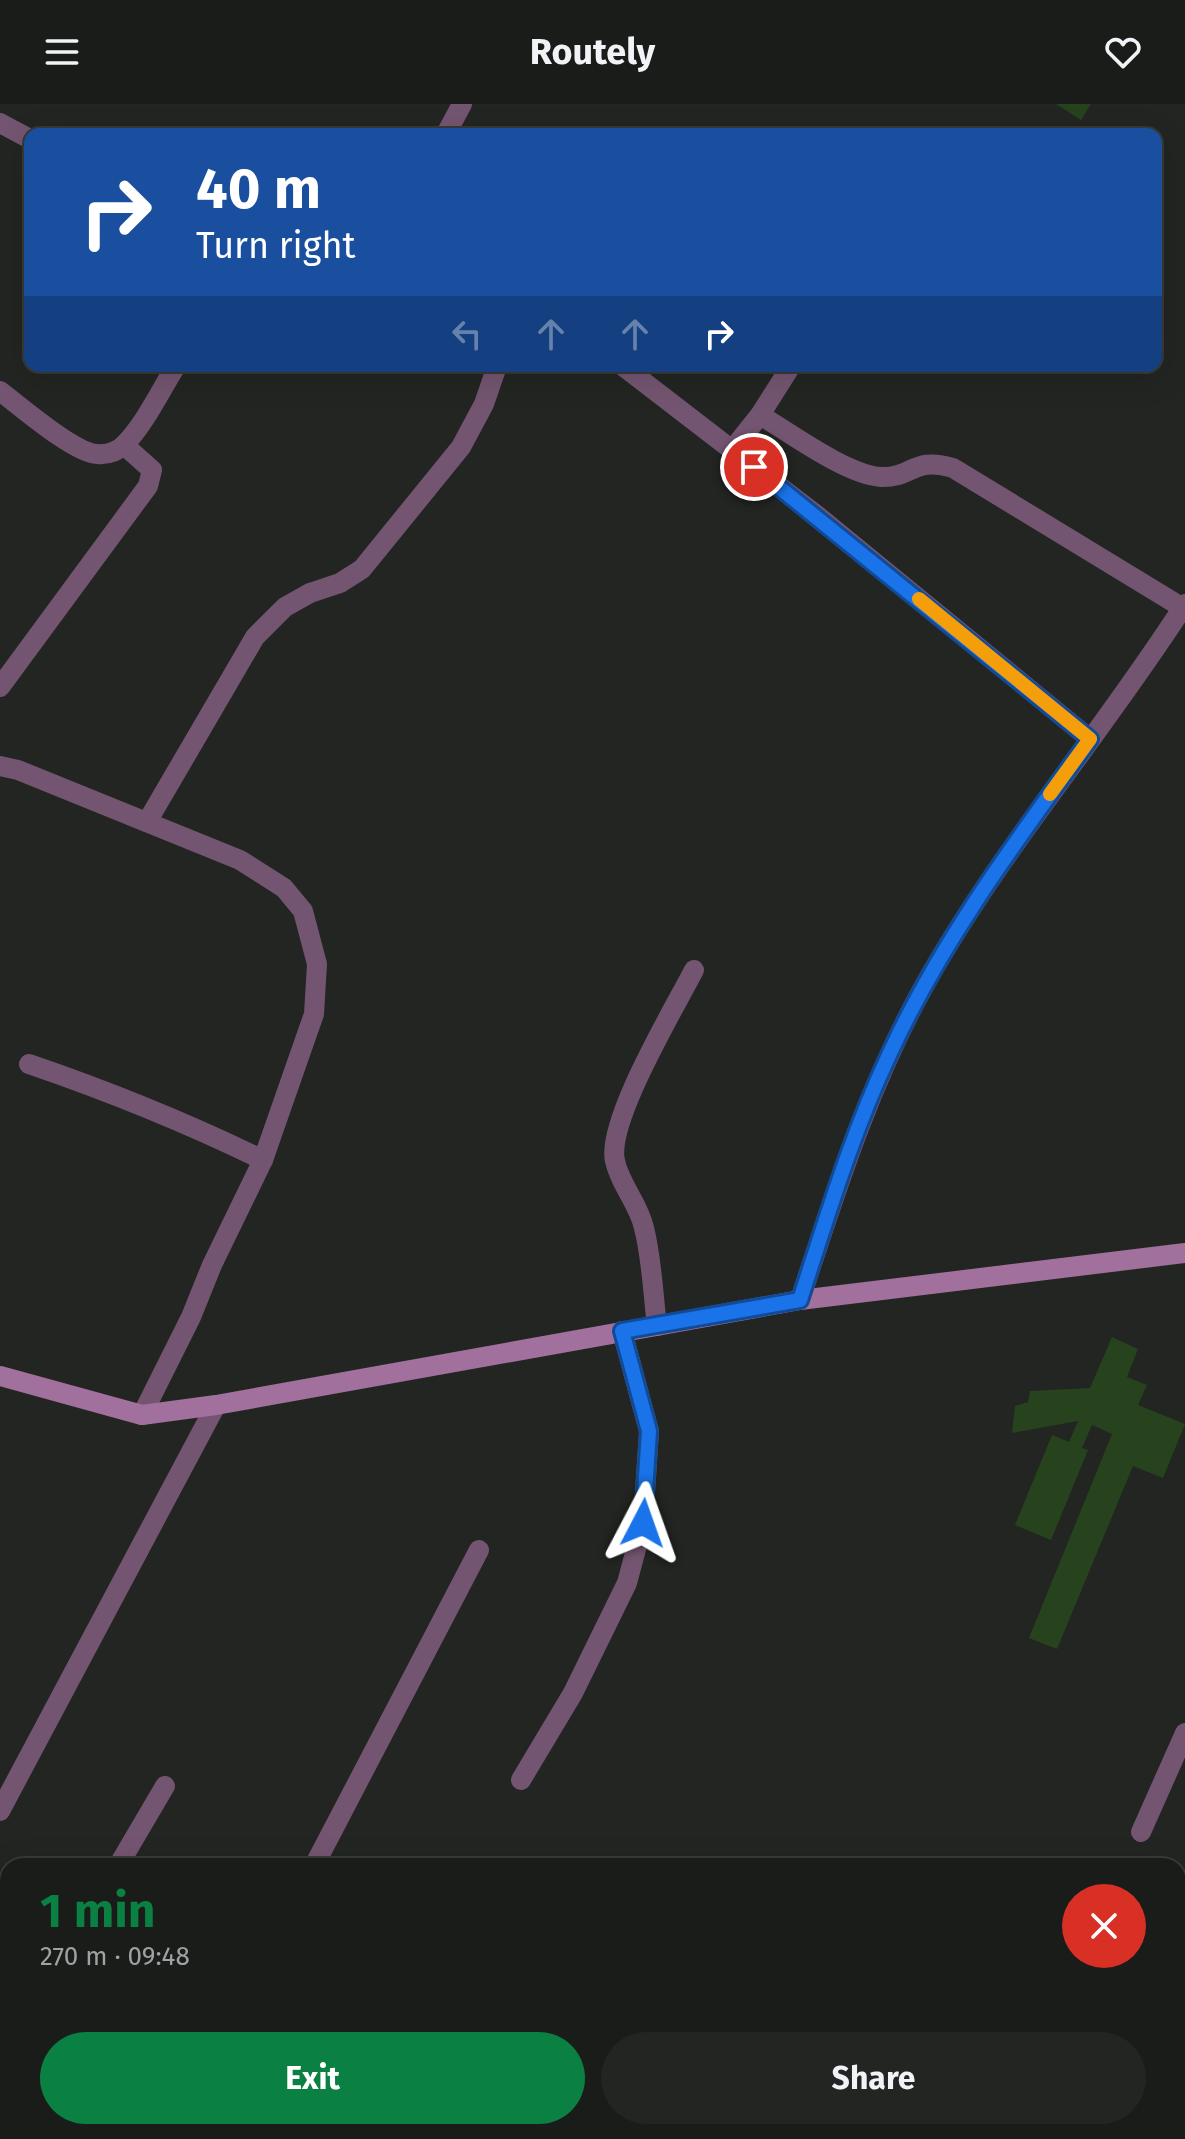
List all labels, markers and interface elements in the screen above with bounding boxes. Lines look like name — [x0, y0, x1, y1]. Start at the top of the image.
icon: menu — [40, 30, 84, 74]
text: Routely — [530, 30, 655, 74]
icon: heart — [1101, 30, 1145, 74]
text: 40 m — [196, 156, 321, 223]
icon: right — [64, 160, 168, 264]
text: Turn right — [196, 224, 356, 268]
icon: left — [445, 312, 489, 356]
icon: ahead — [529, 312, 573, 356]
icon: ahead — [613, 312, 657, 356]
icon: right — [697, 312, 741, 356]
pin — [720, 433, 788, 501]
icon: arrive — [732, 445, 776, 489]
position arrow — [601, 1481, 685, 1565]
text: 1 min — [40, 1882, 155, 1940]
button: close — [1062, 1884, 1146, 1968]
text: 270 m · 09:48 — [40, 1941, 190, 1972]
button: Exit — [40, 2032, 585, 2124]
button: Share — [601, 2032, 1146, 2124]

